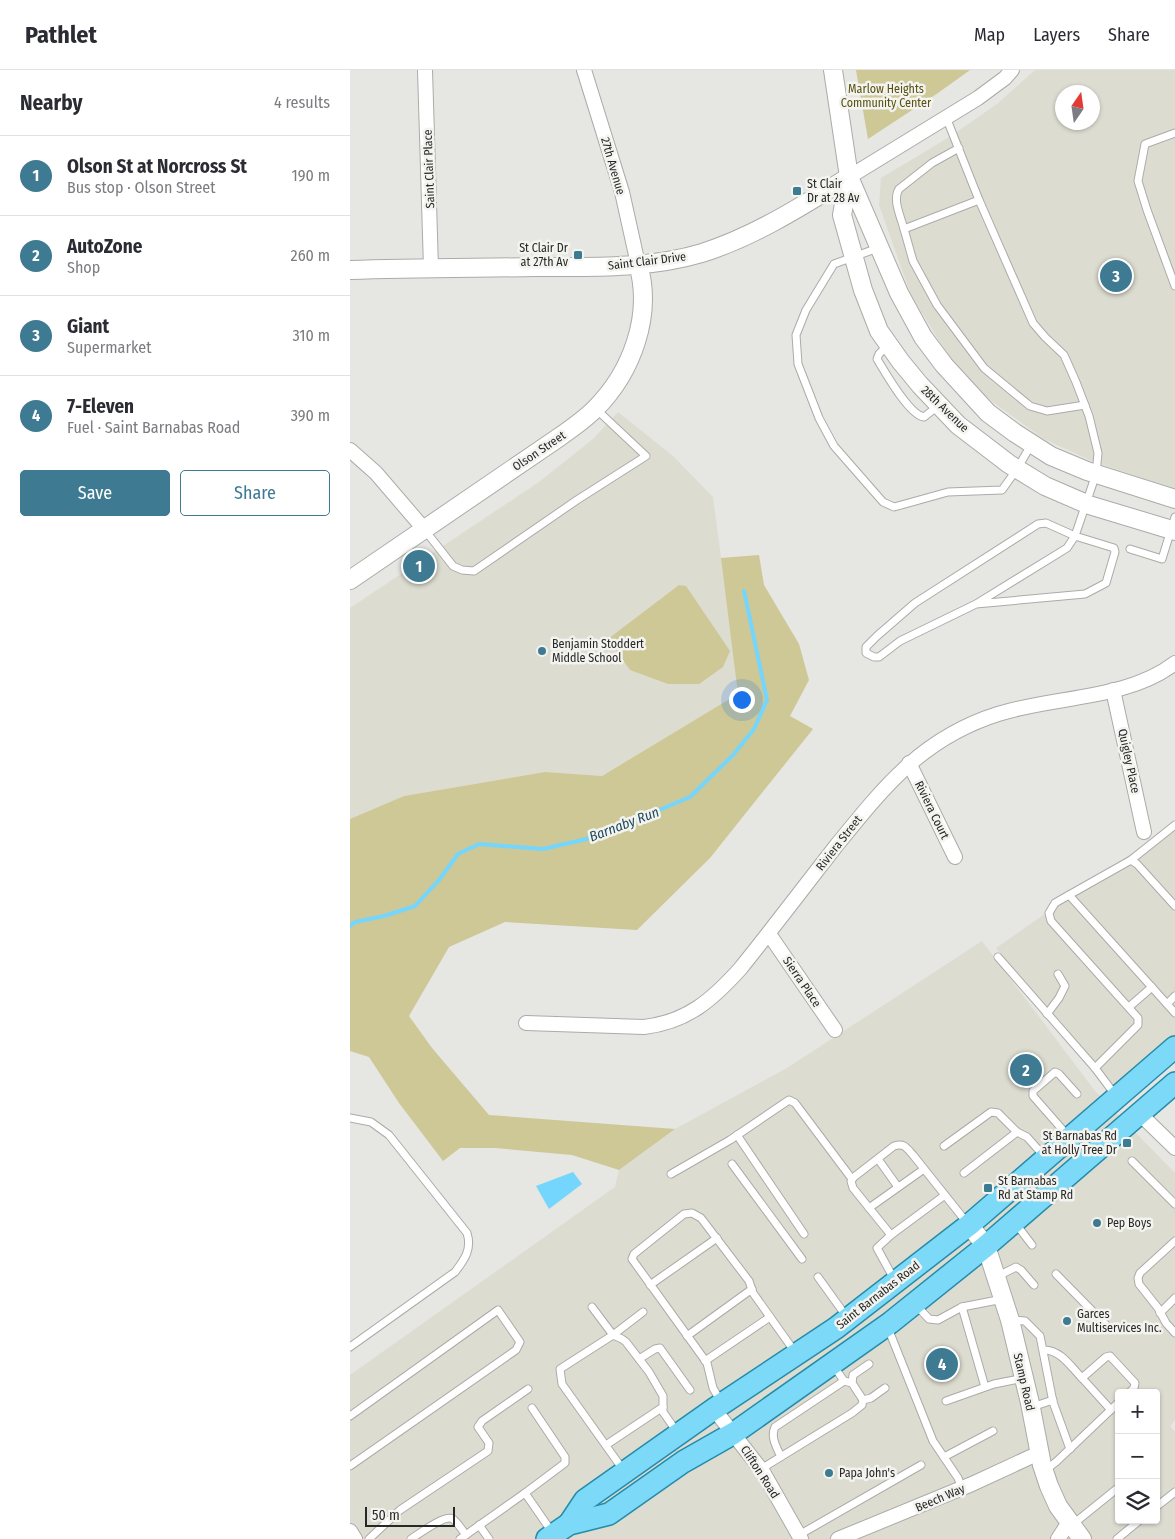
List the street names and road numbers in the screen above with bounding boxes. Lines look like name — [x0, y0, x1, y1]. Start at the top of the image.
street label: Saint Clair Place — [421, 129, 437, 209]
street label: 27th Avenue — [598, 136, 628, 196]
street label: Saint Clair Drive — [607, 249, 687, 273]
street label: 28th Avenue — [918, 383, 972, 435]
street label: Olson Street — [510, 428, 568, 474]
street label: Quigley Place — [1115, 727, 1143, 795]
street label: Riviera Court — [912, 779, 952, 841]
street label: Riviera Street — [813, 813, 865, 873]
street label: Sierra Place — [780, 954, 824, 1010]
street label: Saint Barnabas Road — [834, 1258, 922, 1332]
street label: Stamp Road — [1011, 1352, 1037, 1412]
street label: Clifton Road — [738, 1443, 782, 1501]
street label: Beech Way — [913, 1481, 967, 1515]

